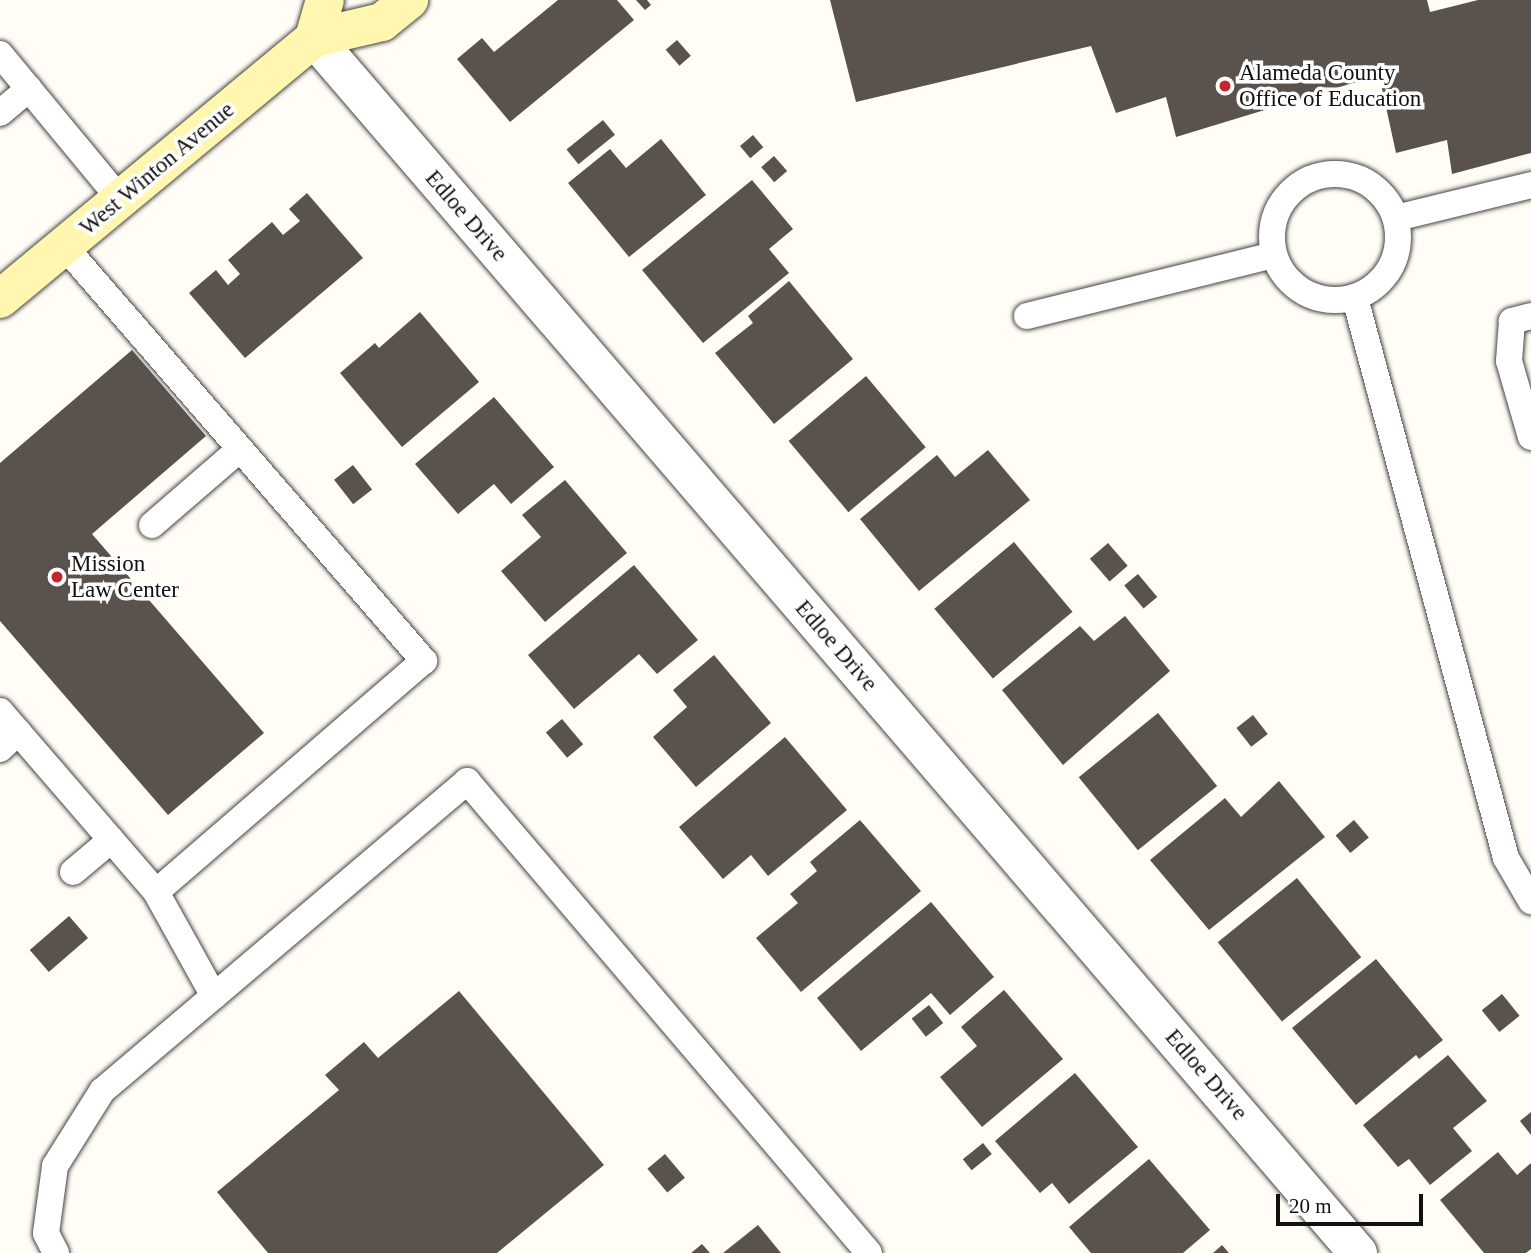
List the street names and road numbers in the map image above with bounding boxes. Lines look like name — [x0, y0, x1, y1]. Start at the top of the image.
street label: West Winton Avenue — [74, 96, 240, 242]
street label: Edloe Drive — [419, 165, 513, 267]
street label: Edloe Drive — [789, 595, 883, 697]
street label: Edloe Drive — [1159, 1024, 1253, 1126]

